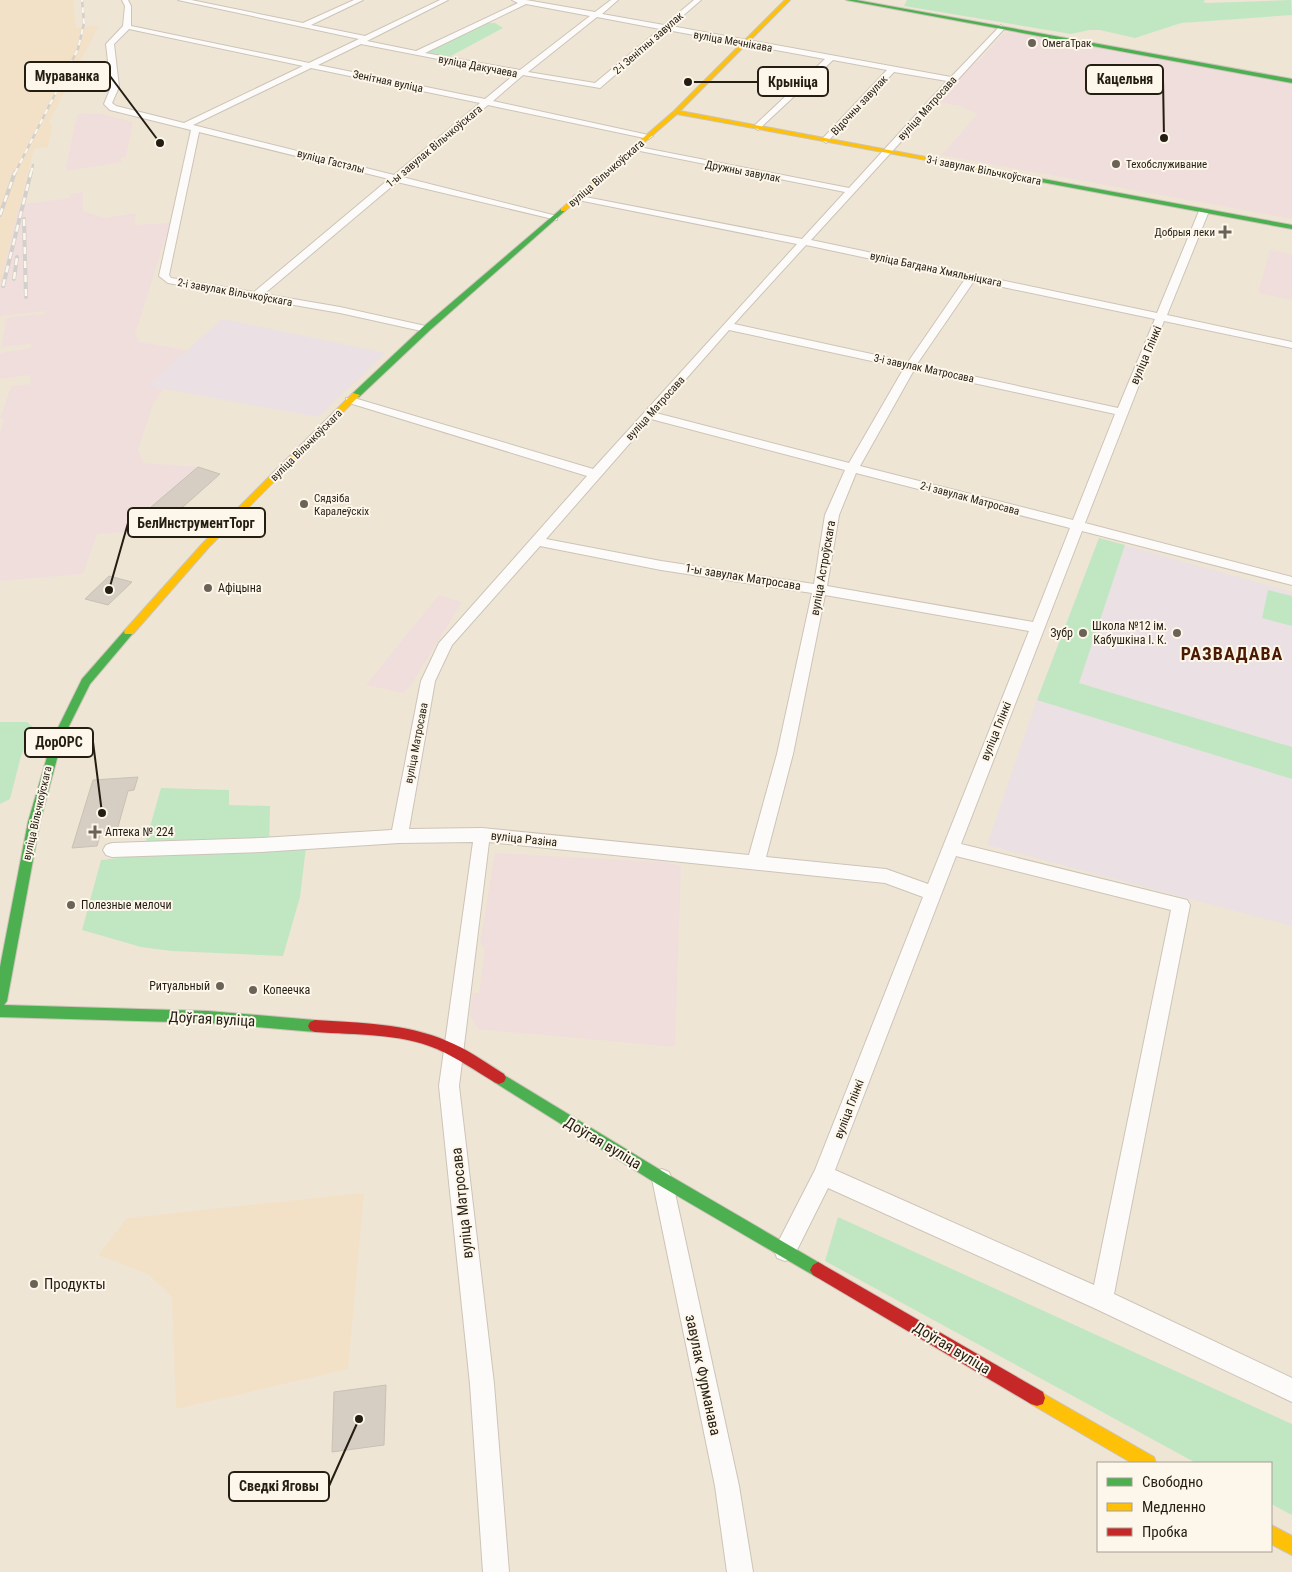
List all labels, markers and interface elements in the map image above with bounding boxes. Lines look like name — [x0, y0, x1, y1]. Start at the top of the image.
street label: 2-і Зенітны завулак — [611, 9, 687, 77]
street label: вуліца Мечнікава — [692, 28, 773, 55]
marker: ОмегаТрак — [1026, 37, 1038, 49]
place label: ОмегаТрак — [1042, 37, 1092, 50]
street label: вуліца Дакучаева — [437, 52, 519, 81]
callout: Мураванка — [25, 62, 110, 91]
callout: Кацельня — [1086, 65, 1163, 94]
callout: Крыніца — [758, 67, 828, 96]
text: Мураванка — [35, 68, 100, 84]
street label: Зенітная вуліца — [352, 68, 424, 95]
text: Кацельня — [1097, 71, 1153, 87]
street label: Відочны завулак — [828, 72, 891, 138]
text: Крыніца — [768, 74, 818, 90]
street label: вуліца Матросава — [895, 74, 960, 143]
street label: 1-ы завулак Вільчкоўскага — [384, 102, 485, 190]
street label: вуліца Вільчкоўскага — [566, 137, 647, 210]
street label: вуліца Гастэлы — [296, 147, 366, 176]
street label: 3-і завулак Вільчкоўскага — [925, 153, 1042, 188]
street label: Дружны завулак — [704, 158, 782, 185]
marker: Техобслуживание — [1110, 158, 1122, 170]
place label: Техобслуживание — [1126, 158, 1207, 171]
place label: Добрыя леки — [1155, 226, 1215, 239]
marker: Добрыя леки — [1219, 226, 1231, 238]
street label: вуліца Багдана Хмяльніцкага — [869, 249, 1003, 290]
street label: 2-і завулак Вільчкоўскага — [176, 276, 293, 309]
street label: вуліца Глінкі — [1127, 324, 1165, 386]
street label: 3-і завулак Матросава — [873, 352, 975, 385]
street label: вуліца Матросава — [623, 374, 688, 443]
street label: вуліца Вільчкоўскага — [268, 407, 345, 484]
street label: 2-і завулак Матросава — [919, 479, 1021, 518]
place label: Сядзіба Каралеўскіх — [314, 492, 369, 518]
marker: Сядзіба Каралеўскіх — [298, 498, 310, 510]
callout: БелИнструментТорг — [128, 508, 265, 537]
text: БелИнструментТорг — [137, 515, 255, 531]
street label: вуліца Астроўскага — [808, 519, 838, 616]
street label: 1-ы завулак Матросава — [684, 561, 802, 593]
place label: Афіцына — [218, 581, 262, 595]
marker: Афіцына — [202, 582, 214, 594]
place label: Школа №12 ім. Кабушкіна І. К. — [1092, 619, 1167, 647]
place label: Зубр — [1050, 626, 1073, 640]
marker: Зубр — [1077, 627, 1089, 639]
marker: Школа №12 ім. Кабушкіна І. К. — [1171, 627, 1183, 639]
district label: РАЗВАДАВА — [1181, 643, 1283, 664]
street label: вуліца Глінкі — [978, 699, 1014, 763]
street label: вуліца Матросава — [402, 702, 431, 784]
callout: ДорОРС — [25, 728, 93, 757]
text: ДорОРС — [35, 734, 83, 750]
street label: вуліца Вільчкоўскага — [20, 765, 55, 861]
place label: Аптека № 224 — [105, 825, 174, 839]
marker: Аптека № 224 — [89, 826, 101, 838]
street label: вуліца Разіна — [490, 829, 558, 849]
place label: Полезные мелочи — [81, 898, 172, 912]
marker: Полезные мелочи — [65, 899, 77, 911]
place label: Ритуальный — [149, 979, 210, 993]
marker: Ритуальный — [214, 980, 226, 992]
place label: Копеечка — [263, 983, 310, 997]
marker: Копеечка — [247, 984, 259, 996]
street label: Доўгая вуліца — [168, 1008, 256, 1030]
street label: вуліца Глінкі — [831, 1077, 867, 1141]
street label: Доўгая вуліца — [561, 1113, 645, 1173]
street label: вуліца Матросава — [447, 1147, 477, 1259]
place label: Продукты — [44, 1275, 106, 1293]
marker: Продукты — [28, 1278, 40, 1290]
street label: завулак Фурманава — [681, 1313, 725, 1437]
street label: Доўгая вуліца — [910, 1318, 994, 1378]
legend — [1097, 1462, 1272, 1552]
callout: Сведкі Яговы — [229, 1472, 329, 1501]
text: Свободно — [1142, 1473, 1203, 1491]
text: Сведкі Яговы — [239, 1478, 319, 1494]
text: Медленно — [1142, 1498, 1206, 1516]
text: Пробка — [1142, 1523, 1188, 1541]

